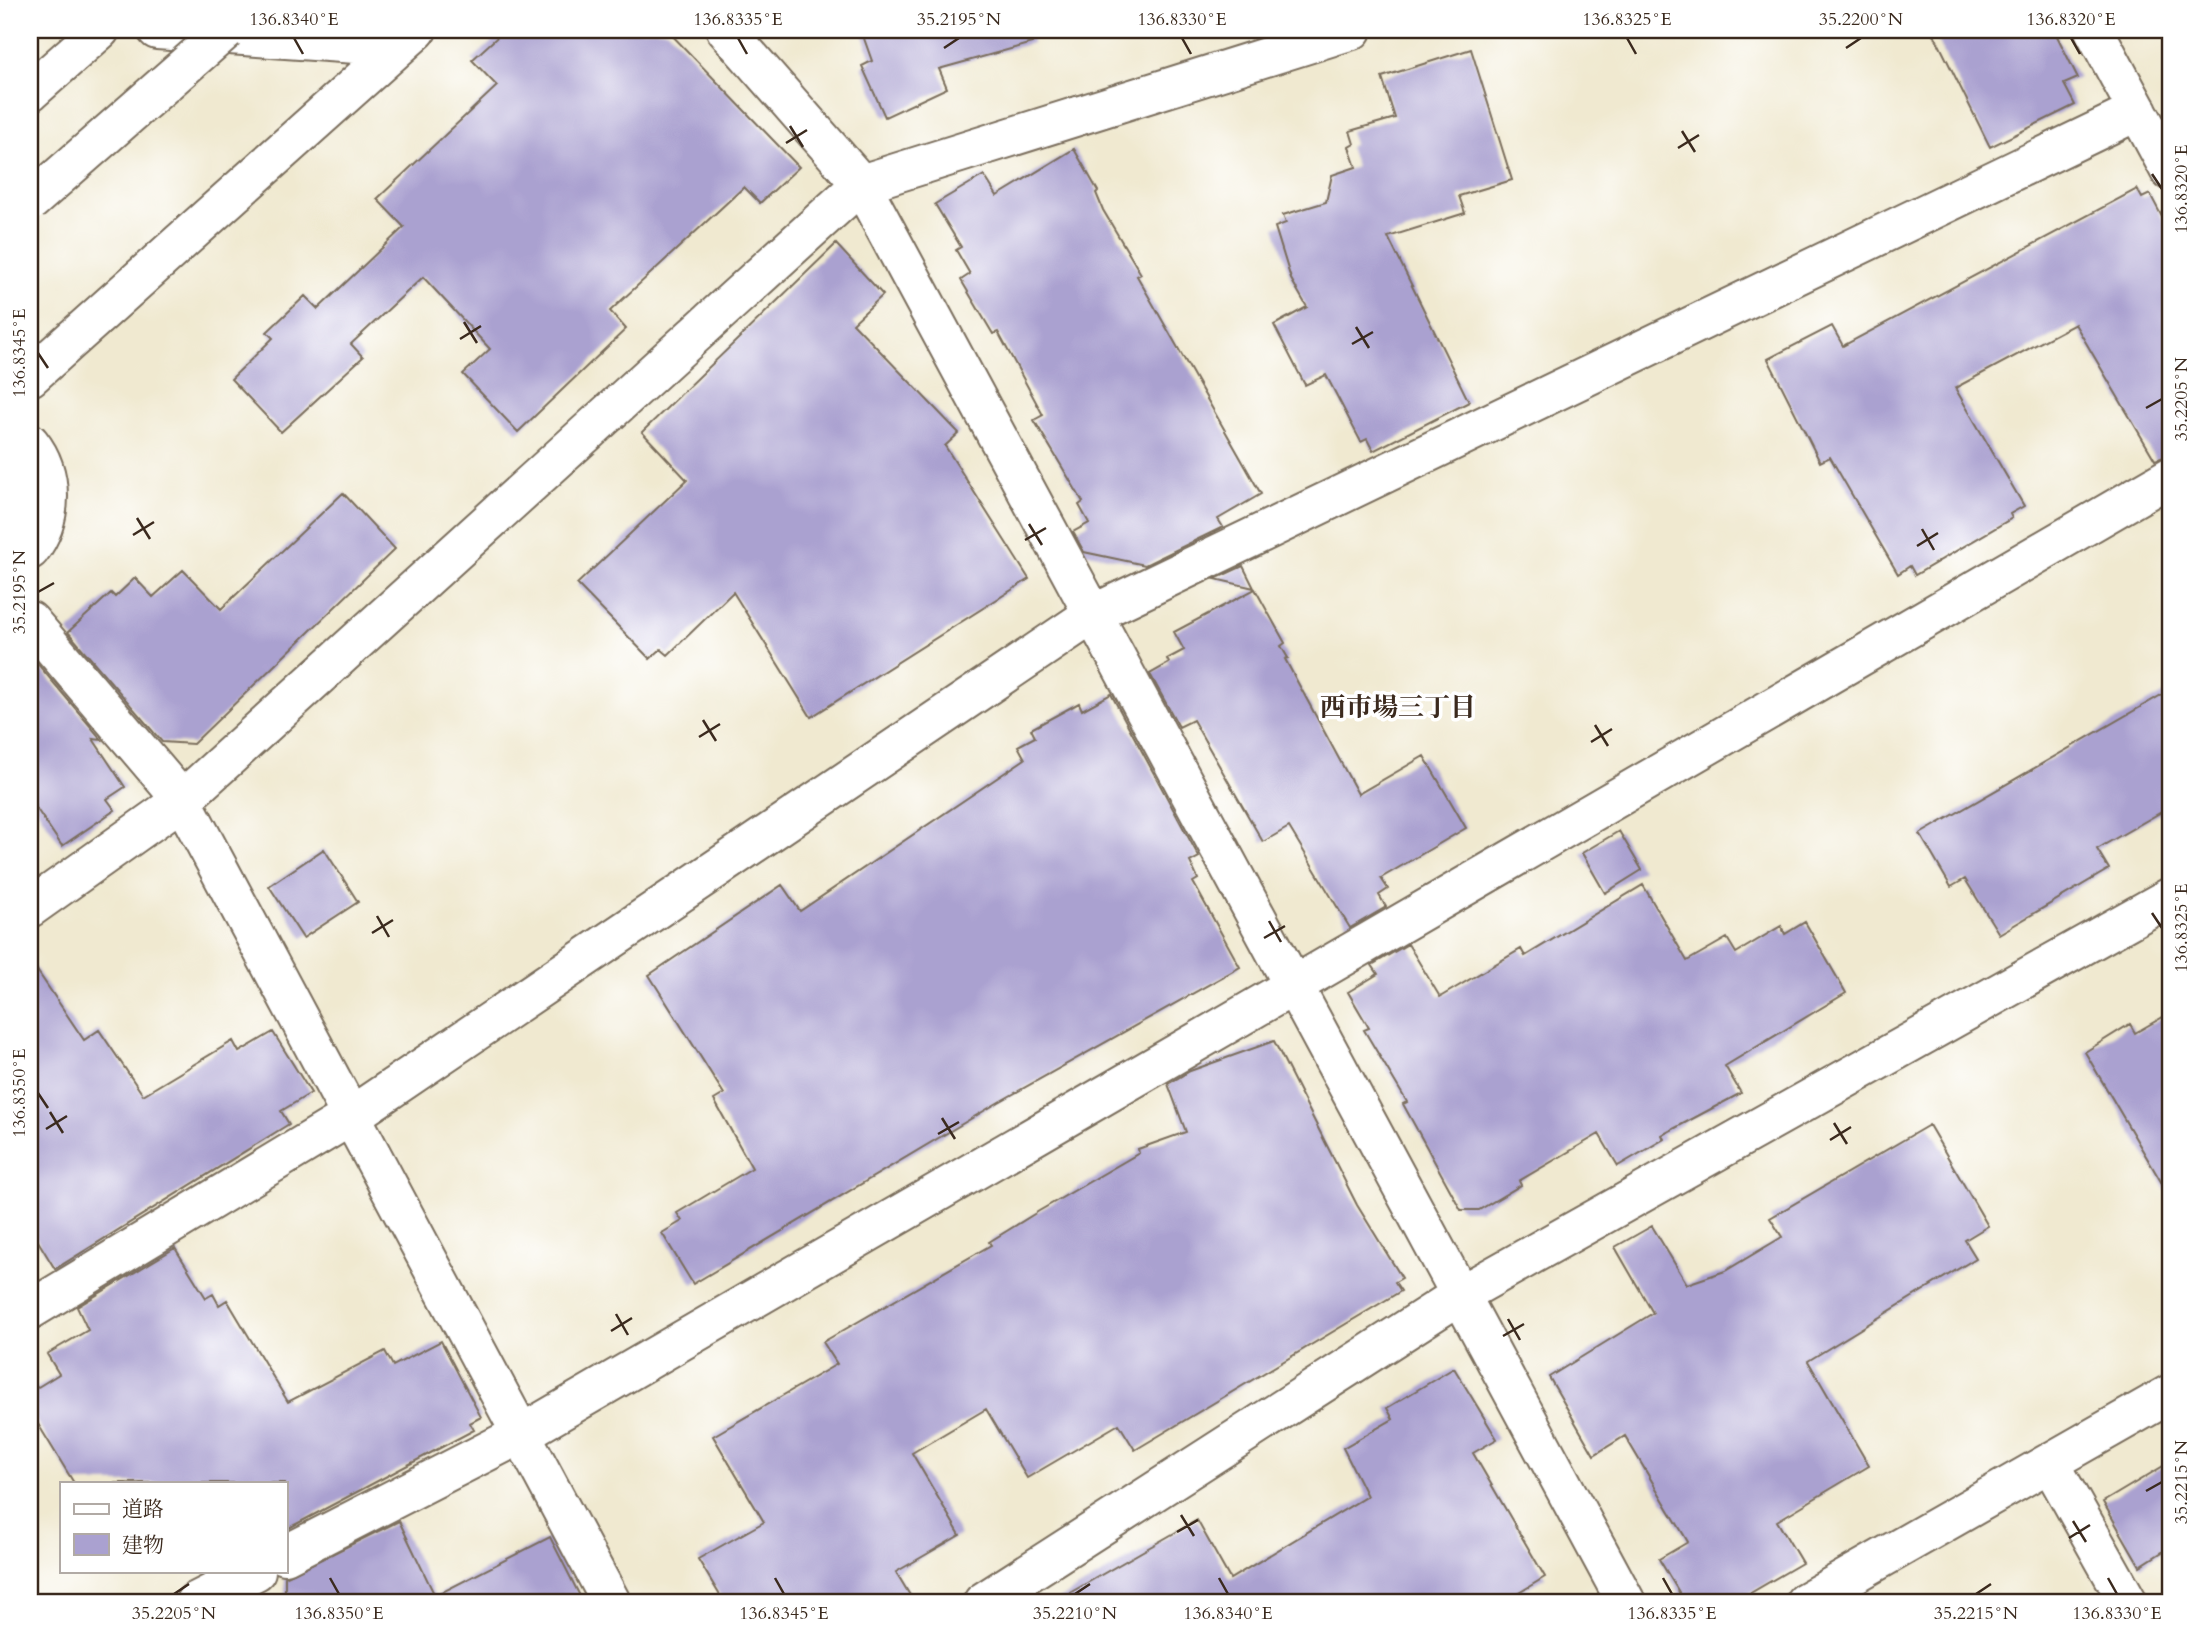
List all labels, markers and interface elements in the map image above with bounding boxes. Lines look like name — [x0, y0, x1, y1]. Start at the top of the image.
text: 136.8340°E — [249, 7, 339, 32]
text: 136.8335°E — [693, 7, 783, 32]
text: 35.2195°N — [917, 7, 1002, 32]
text: 136.8330°E — [1137, 7, 1227, 32]
text: 136.8325°E — [1582, 7, 1672, 32]
text: 35.2200°N — [1819, 7, 1904, 32]
text: 136.8320°E — [2026, 7, 2116, 32]
text: 136.8320°E — [2169, 144, 2194, 234]
text: 136.8345°E — [7, 308, 32, 398]
text: 35.2205°N — [2169, 356, 2194, 441]
text: 35.2195°N — [7, 549, 32, 634]
district label: 西市場三丁目 — [1320, 690, 1476, 725]
text: 136.8325°E — [2169, 883, 2194, 973]
text: 136.8350°E — [7, 1048, 32, 1138]
text: 35.2215°N — [2169, 1439, 2194, 1524]
legend — [60, 1482, 287, 1572]
text: 道路 — [122, 1495, 164, 1524]
text: 建物 — [122, 1531, 164, 1560]
text: 35.2205°N — [132, 1601, 217, 1626]
text: 136.8350°E — [294, 1601, 384, 1626]
text: 136.8345°E — [739, 1601, 829, 1626]
text: 35.2210°N — [1033, 1601, 1118, 1626]
text: 136.8340°E — [1183, 1601, 1273, 1626]
text: 136.8335°E — [1627, 1601, 1717, 1626]
text: 35.2215°N — [1934, 1601, 2019, 1626]
text: 136.8330°E — [2072, 1601, 2162, 1626]

